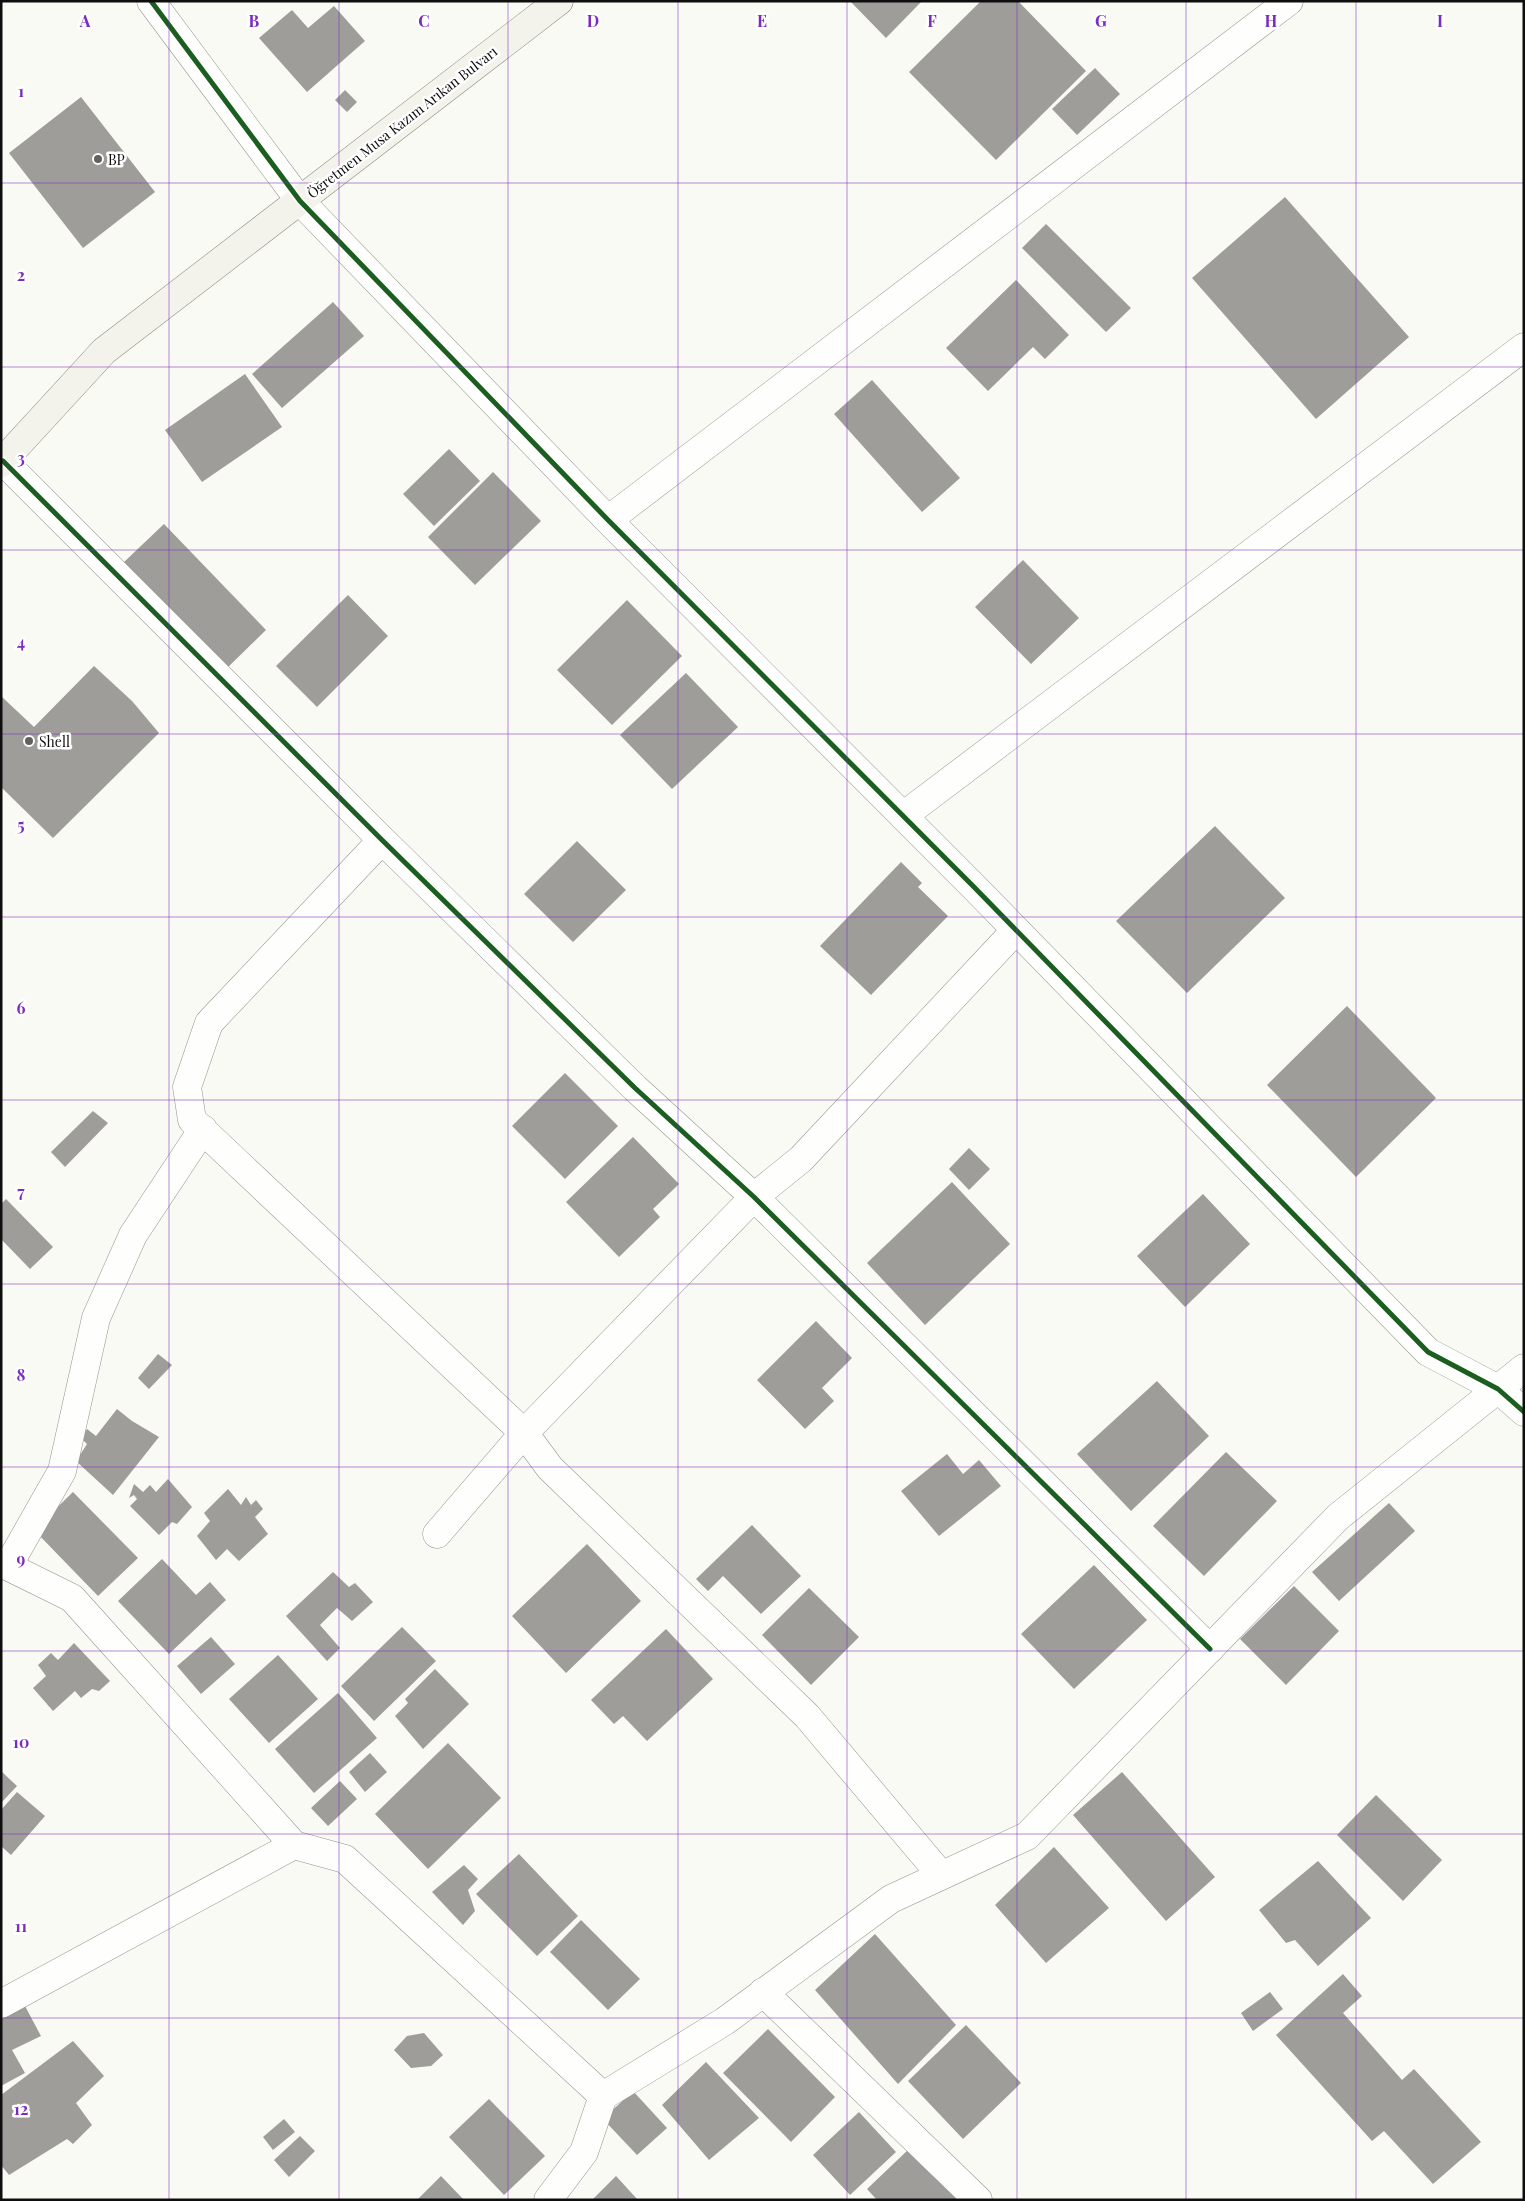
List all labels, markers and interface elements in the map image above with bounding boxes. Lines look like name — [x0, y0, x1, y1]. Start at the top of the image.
text: A — [79, 10, 91, 31]
text: B — [249, 10, 260, 31]
text: C — [418, 10, 430, 31]
text: D — [587, 10, 599, 31]
text: E — [757, 10, 767, 31]
text: F — [927, 10, 937, 31]
text: G — [1095, 10, 1107, 31]
text: H — [1265, 10, 1278, 31]
text: I — [1437, 10, 1443, 31]
street label: Öğretmen Musa Kazım Arıkan Bulvarı — [303, 42, 501, 202]
text: 1 — [18, 80, 24, 101]
place label: BP — [108, 150, 125, 169]
marker: BP — [92, 153, 104, 165]
text: 2 — [17, 264, 25, 285]
text: 3 — [17, 447, 25, 468]
text: 4 — [17, 631, 25, 652]
place label: Shell — [39, 732, 70, 751]
marker: Shell — [23, 735, 35, 747]
text: 5 — [17, 814, 25, 835]
text: 6 — [17, 997, 26, 1018]
text: 7 — [17, 1181, 25, 1202]
text: 8 — [17, 1364, 26, 1385]
text: 9 — [17, 1548, 26, 1569]
text: 10 — [13, 1731, 29, 1752]
text: 11 — [15, 1915, 27, 1936]
text: 12 — [14, 2098, 28, 2119]

